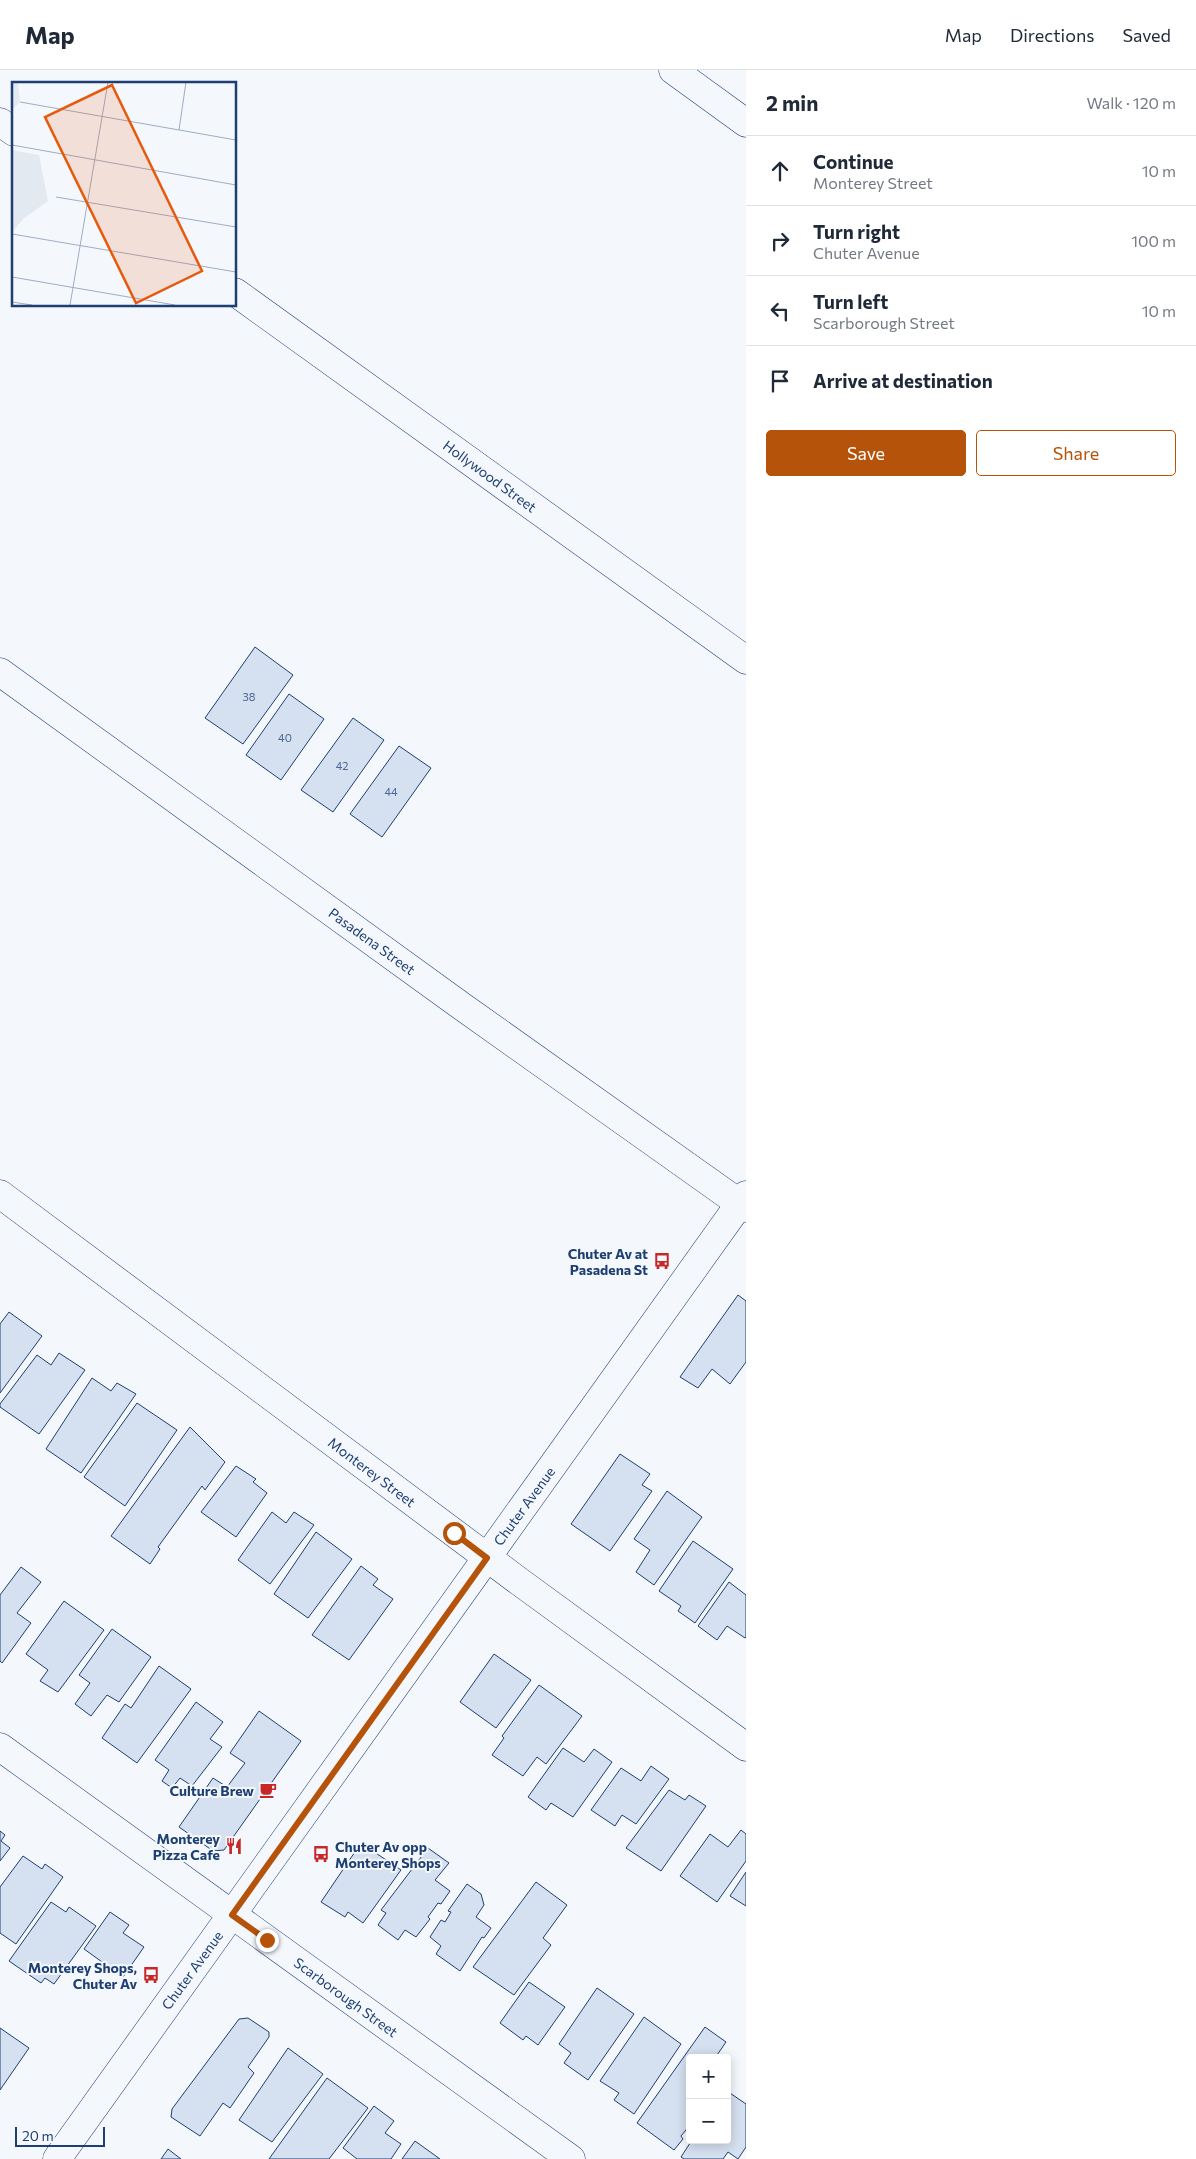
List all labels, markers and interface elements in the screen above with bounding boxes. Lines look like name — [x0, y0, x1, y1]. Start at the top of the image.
text: Map — [25, 20, 75, 49]
text: Map — [945, 24, 982, 46]
text: Directions — [1010, 24, 1094, 46]
text: Saved — [1122, 24, 1171, 46]
inset map — [12, 82, 236, 306]
text: 2 min — [766, 90, 818, 115]
text: Walk · 120 m — [1086, 93, 1176, 112]
text: Continue — [813, 150, 893, 173]
icon: ahead — [766, 157, 794, 185]
text: 10 m — [1142, 161, 1176, 180]
text: Monterey Street — [813, 173, 933, 192]
text: Turn right — [813, 220, 900, 243]
icon: right — [766, 227, 794, 255]
text: 100 m — [1131, 231, 1176, 250]
text: Chuter Avenue — [813, 243, 920, 262]
text: Turn left — [813, 290, 888, 313]
icon: left — [766, 297, 794, 325]
text: 10 m — [1142, 301, 1176, 320]
text: Scarborough Street — [813, 313, 955, 332]
icon: arrive — [766, 367, 794, 395]
text: Arrive at destination — [813, 369, 993, 392]
button: Save — [766, 430, 966, 476]
button: Share — [976, 430, 1176, 476]
street label: Hollywood Street — [440, 436, 540, 516]
house number: 38 — [243, 690, 256, 703]
house number: 40 — [278, 731, 292, 744]
house number: 42 — [336, 759, 348, 772]
house number: 44 — [384, 785, 398, 798]
street label: Pasadena Street — [325, 904, 419, 978]
place label: Chuter Av at Pasadena St — [568, 1245, 648, 1278]
bus stop icon: Chuter Av at Pasadena St — [652, 1251, 672, 1271]
street label: Monterey Street — [325, 1434, 419, 1510]
street label: Chuter Avenue — [490, 1463, 558, 1549]
route start — [443, 1522, 466, 1545]
cafe icon: Culture Brew — [258, 1780, 278, 1800]
place label: Culture Brew — [169, 1782, 254, 1799]
place label: Monterey Pizza Cafe — [153, 1830, 220, 1863]
restaurant icon: Monterey Pizza Cafe — [224, 1836, 244, 1856]
place label: Chuter Av opp Monterey Shops — [335, 1838, 441, 1871]
bus stop icon: Chuter Av opp Monterey Shops — [311, 1844, 331, 1864]
street label: Chuter Avenue — [158, 1927, 226, 2013]
route end — [256, 1929, 279, 1952]
street label: Scarborough Street — [291, 1954, 401, 2040]
place label: Monterey Shops, Chuter Av — [28, 1959, 137, 1992]
bus stop icon: Monterey Shops, Chuter Av — [141, 1965, 161, 1985]
map controls — [686, 2054, 731, 2144]
button: + — [686, 2054, 731, 2099]
button: − — [686, 2099, 731, 2144]
scale bar — [15, 2124, 105, 2147]
text: 20 m — [22, 2127, 54, 2144]

